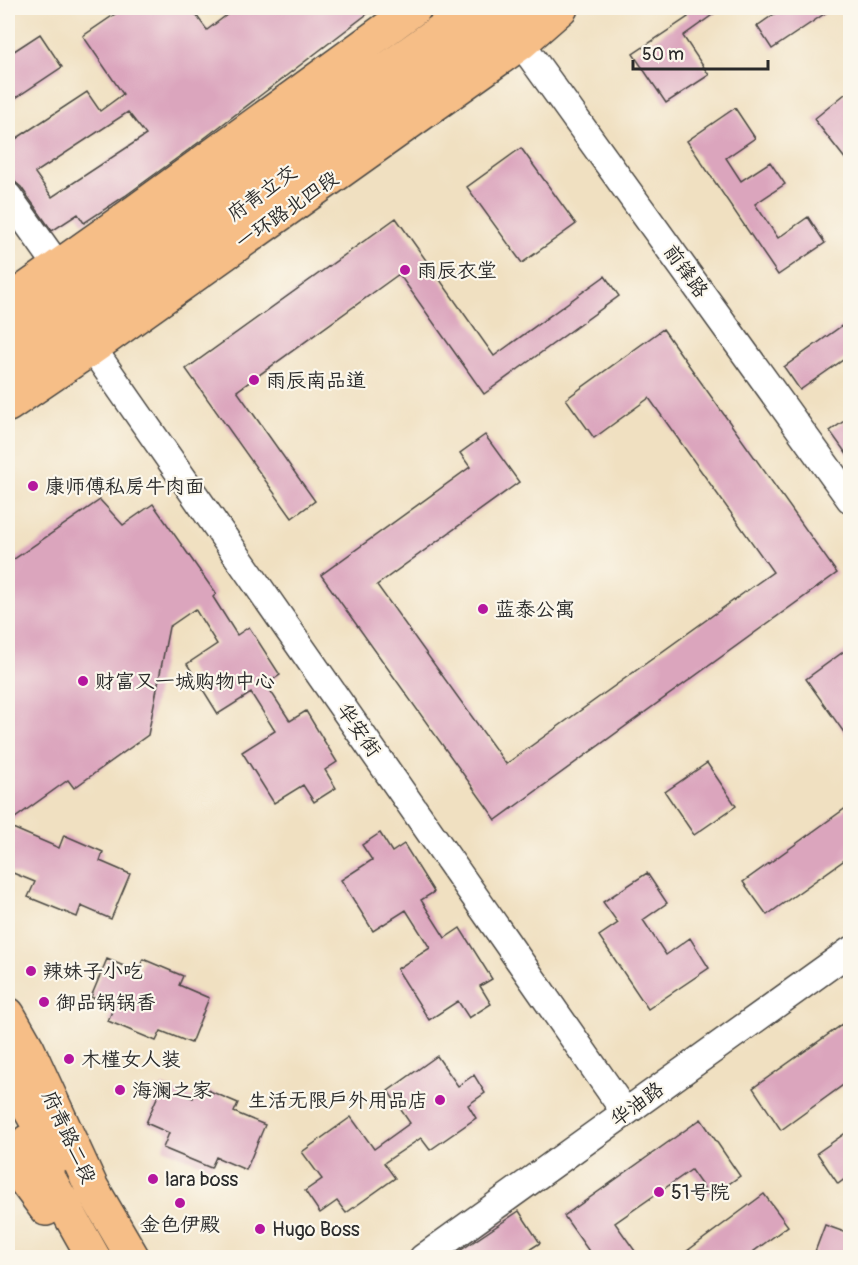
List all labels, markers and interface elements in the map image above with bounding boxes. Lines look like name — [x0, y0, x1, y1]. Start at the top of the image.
scale bar — [633, 33, 768, 71]
text: 50 m — [642, 43, 684, 66]
street label: 府青立交 — [222, 159, 302, 227]
street label: 一环路北四段 — [231, 165, 343, 255]
street label: 前锋路 — [658, 239, 714, 303]
place label: 雨辰衣堂 — [417, 258, 497, 283]
marker: 雨辰衣堂 — [398, 263, 412, 277]
place label: 雨辰南品道 — [266, 368, 366, 393]
marker: 雨辰南品道 — [247, 373, 261, 387]
place label: 康师傅私房牛肉面 — [45, 474, 205, 499]
marker: 康师傅私房牛肉面 — [26, 479, 40, 493]
place label: 蓝泰公寓 — [495, 597, 575, 622]
marker: 蓝泰公寓 — [476, 602, 490, 616]
place label: 财富又一城购物中心 — [95, 669, 275, 694]
marker: 财富又一城购物中心 — [76, 674, 90, 688]
street label: 华安街 — [332, 698, 386, 762]
place label: 辣妹子小吃 — [43, 959, 143, 984]
marker: 辣妹子小吃 — [24, 964, 38, 978]
place label: 御品锅锅香 — [56, 990, 156, 1015]
marker: 御品锅锅香 — [37, 995, 51, 1009]
place label: 木槿女人装 — [81, 1047, 181, 1072]
marker: 木槿女人装 — [62, 1052, 76, 1066]
street label: 华油路 — [605, 1076, 669, 1132]
place label: 海澜之家 — [132, 1078, 212, 1103]
marker: 海澜之家 — [113, 1083, 127, 1097]
street label: 府青路二段 — [37, 1086, 101, 1188]
place label: 生活无限户外用品店 — [248, 1088, 428, 1113]
marker: 生活无限户外用品店 — [433, 1093, 447, 1107]
place label: lara boss — [165, 1167, 238, 1192]
marker: lara boss — [146, 1172, 160, 1186]
place label: 51号院 — [671, 1180, 730, 1205]
marker: 51号院 — [652, 1185, 666, 1199]
marker: 金色伊殿 — [173, 1196, 187, 1210]
place label: 金色伊殿 — [140, 1212, 220, 1237]
place label: Hugo Boss — [272, 1217, 360, 1242]
marker: Hugo Boss — [253, 1222, 267, 1236]

